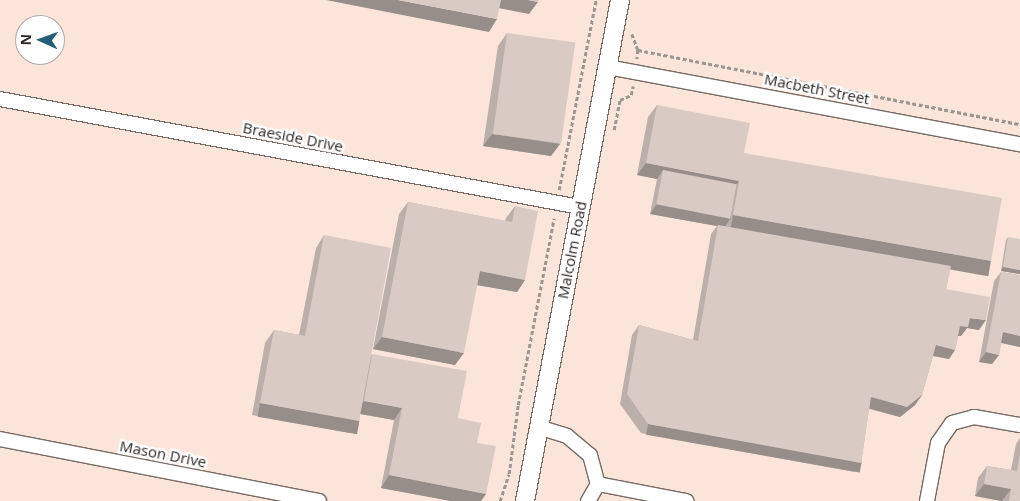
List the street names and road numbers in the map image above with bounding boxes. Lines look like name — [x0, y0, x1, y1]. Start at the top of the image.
street label: Macbeth Street — [763, 70, 871, 108]
street label: Braeside Drive — [241, 118, 345, 156]
street label: Malcolm Road — [554, 200, 590, 300]
street label: Mason Drive — [118, 437, 208, 471]

